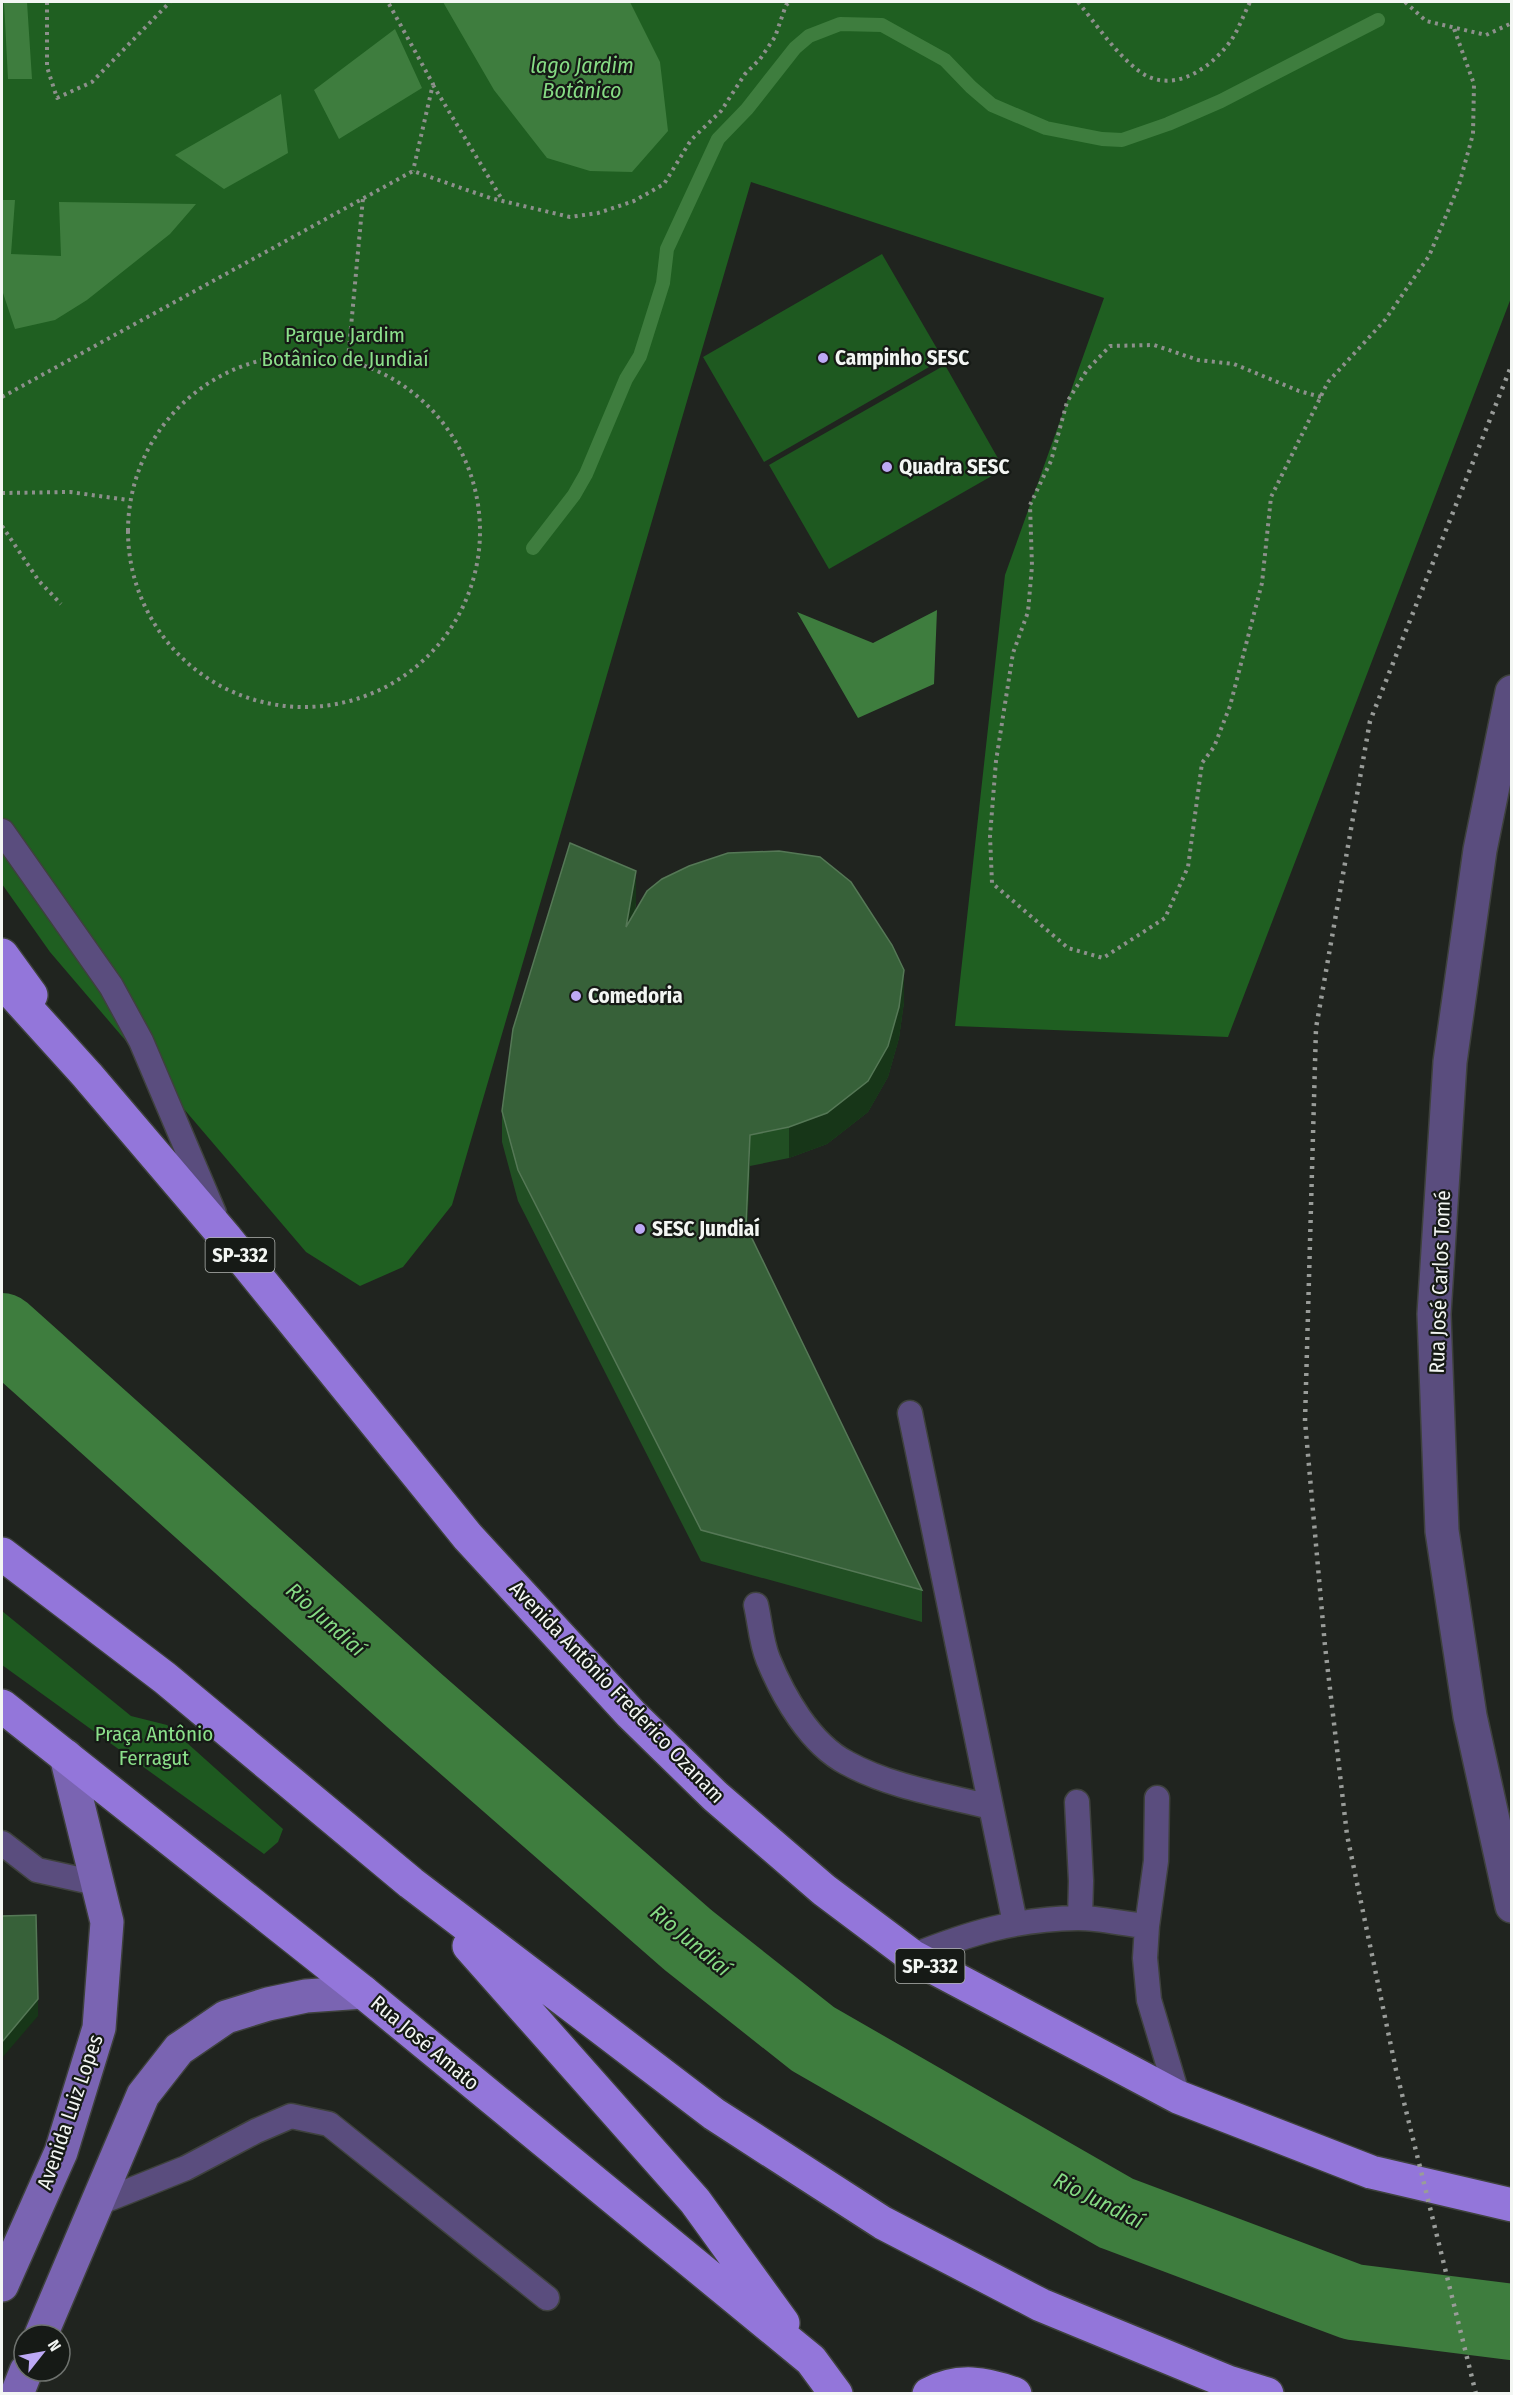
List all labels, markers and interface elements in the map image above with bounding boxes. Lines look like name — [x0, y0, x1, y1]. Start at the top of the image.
water label: lago Jardim Botânico — [530, 52, 634, 104]
park label: Parque Jardim Botânico de Jundiaí — [262, 322, 428, 372]
place label: Campinho SESC — [835, 345, 969, 371]
marker: Campinho SESC — [816, 351, 830, 365]
place label: Quadra SESC — [899, 454, 1009, 480]
marker: Quadra SESC — [880, 460, 894, 474]
place label: Comedoria — [588, 983, 683, 1009]
marker: Comedoria — [569, 989, 583, 1003]
street label: Rua José Carlos Tomé — [1424, 1190, 1456, 1374]
place label: SESC Jundiaí — [652, 1216, 760, 1242]
marker: SESC Jundiaí — [633, 1222, 647, 1236]
road number: SP-332 — [206, 1238, 274, 1272]
street label: Avenida Antônio Frederico Ozanam — [504, 1576, 730, 1808]
water label: Rio Jundiaí — [281, 1577, 372, 1663]
park label: Praça Antônio Ferragut — [95, 1721, 213, 1771]
water label: Rio Jundiaí — [645, 1899, 738, 1983]
road number: SP-332 — [896, 1949, 964, 1983]
street label: Rua José Amato — [365, 1990, 485, 2096]
street label: Avenida Luiz Lopes — [31, 2031, 109, 2193]
water label: Rio Jundiaí — [1049, 2166, 1149, 2235]
north arrow — [12, 2323, 72, 2383]
text: N — [44, 2337, 65, 2355]

